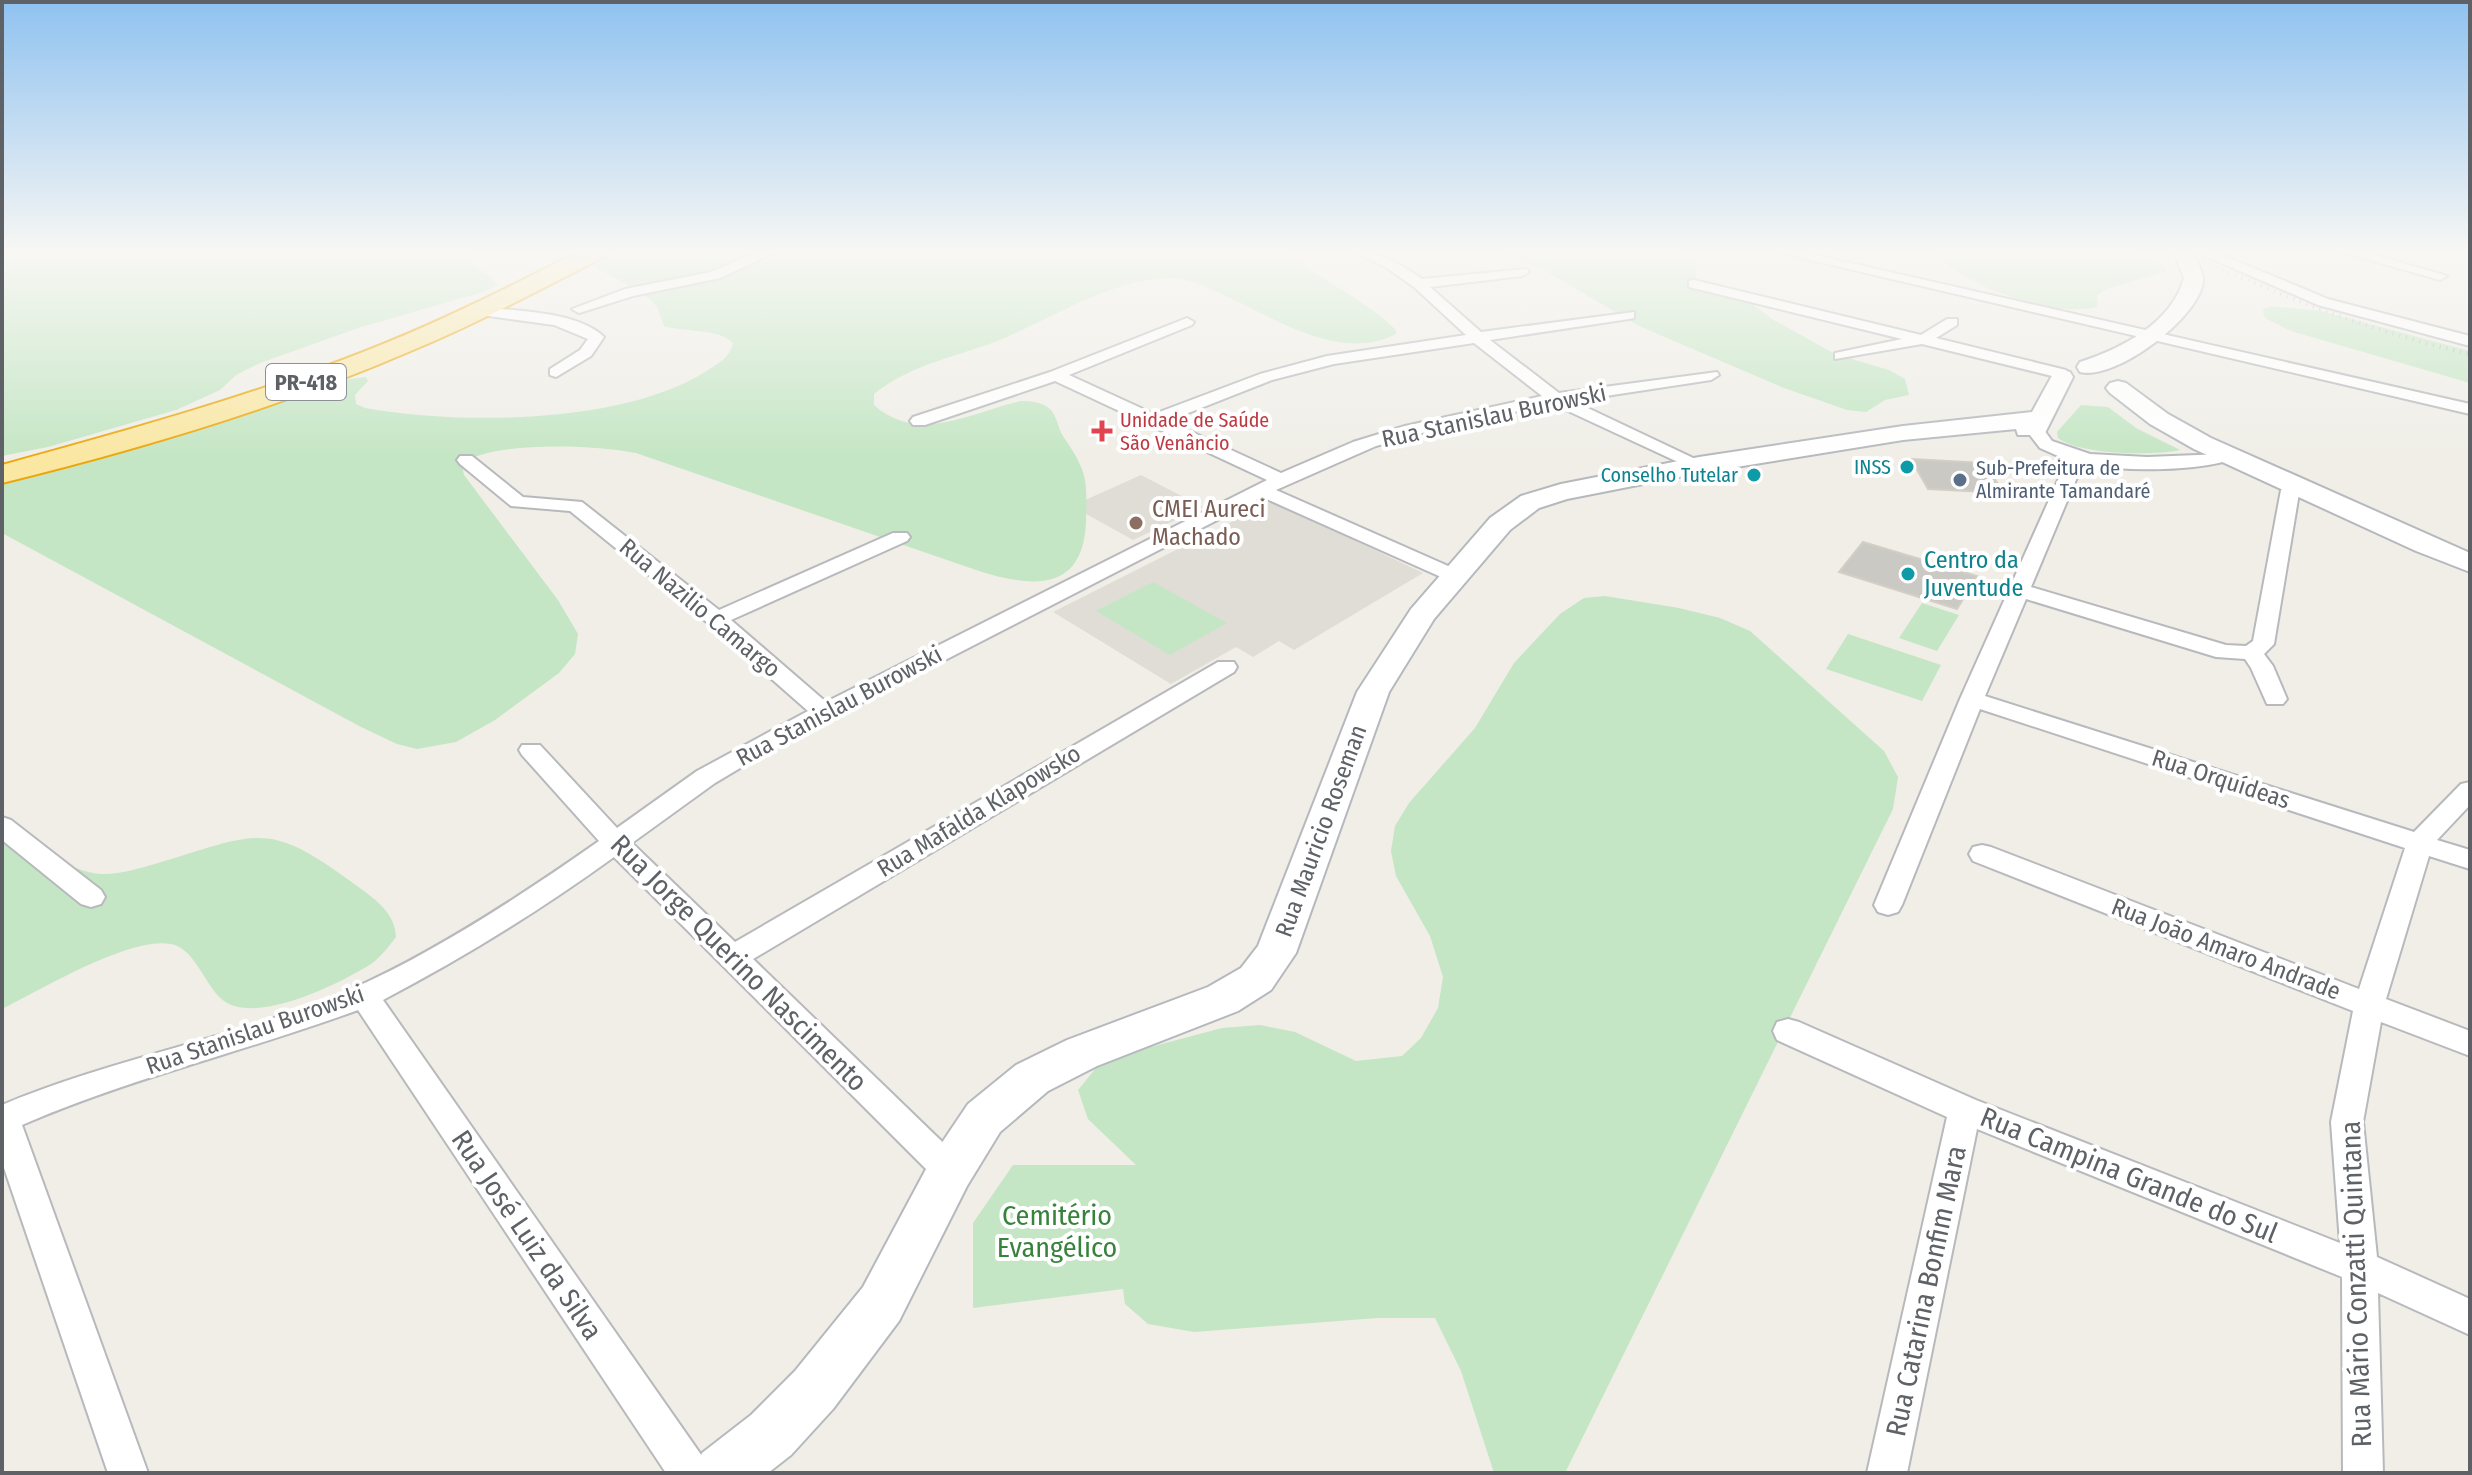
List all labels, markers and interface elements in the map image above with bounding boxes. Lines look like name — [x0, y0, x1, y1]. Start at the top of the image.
road number: PR-418 — [266, 364, 346, 400]
street label: Rua Stanislau Burowski — [1379, 379, 1609, 453]
place label: Unidade de Saúde São Venâncio — [1120, 408, 1269, 455]
marker: Unidade de Saúde São Venâncio — [1091, 420, 1113, 442]
place label: INSS — [1854, 455, 1891, 479]
place label: Sub-Prefeitura de Almirante Tamandaré — [1976, 456, 2150, 503]
marker: INSS — [1898, 458, 1916, 476]
place label: Conselho Tutelar — [1601, 463, 1738, 487]
marker: Conselho Tutelar — [1745, 466, 1763, 484]
marker: Sub-Prefeitura de Almirante Tamandaré — [1951, 471, 1969, 489]
place label: CMEI Aureci Machado — [1152, 495, 1265, 551]
marker: CMEI Aureci Machado — [1127, 514, 1145, 532]
street label: Rua Nazilio Camargo — [614, 533, 786, 683]
place label: Centro da Juventude — [1924, 546, 2023, 602]
marker: Centro da Juventude — [1899, 565, 1917, 583]
street label: Rua Stanislau Burowski — [731, 640, 947, 772]
street label: Rua Mauricio Roseman — [1270, 721, 1372, 941]
street label: Rua Mafalda Klapowsko — [872, 739, 1086, 883]
street label: Rua Orquídeas — [2148, 743, 2294, 815]
street label: Rua Jorge Querino Nascimento — [604, 828, 874, 1098]
street label: Rua João Amaro Andrade — [2108, 892, 2344, 1006]
street label: Rua Stanislau Burowski — [142, 980, 368, 1080]
street label: Rua Campina Grande do Sul — [1976, 1100, 2282, 1250]
street label: Rua Mário Conzatti Quintana — [2334, 1120, 2378, 1448]
street label: Rua José Luiz da Silva — [445, 1124, 609, 1346]
street label: Rua Catarina Bonfim Mara — [1879, 1143, 1973, 1439]
park label: Cemitério Evangélico — [997, 1199, 1117, 1264]

